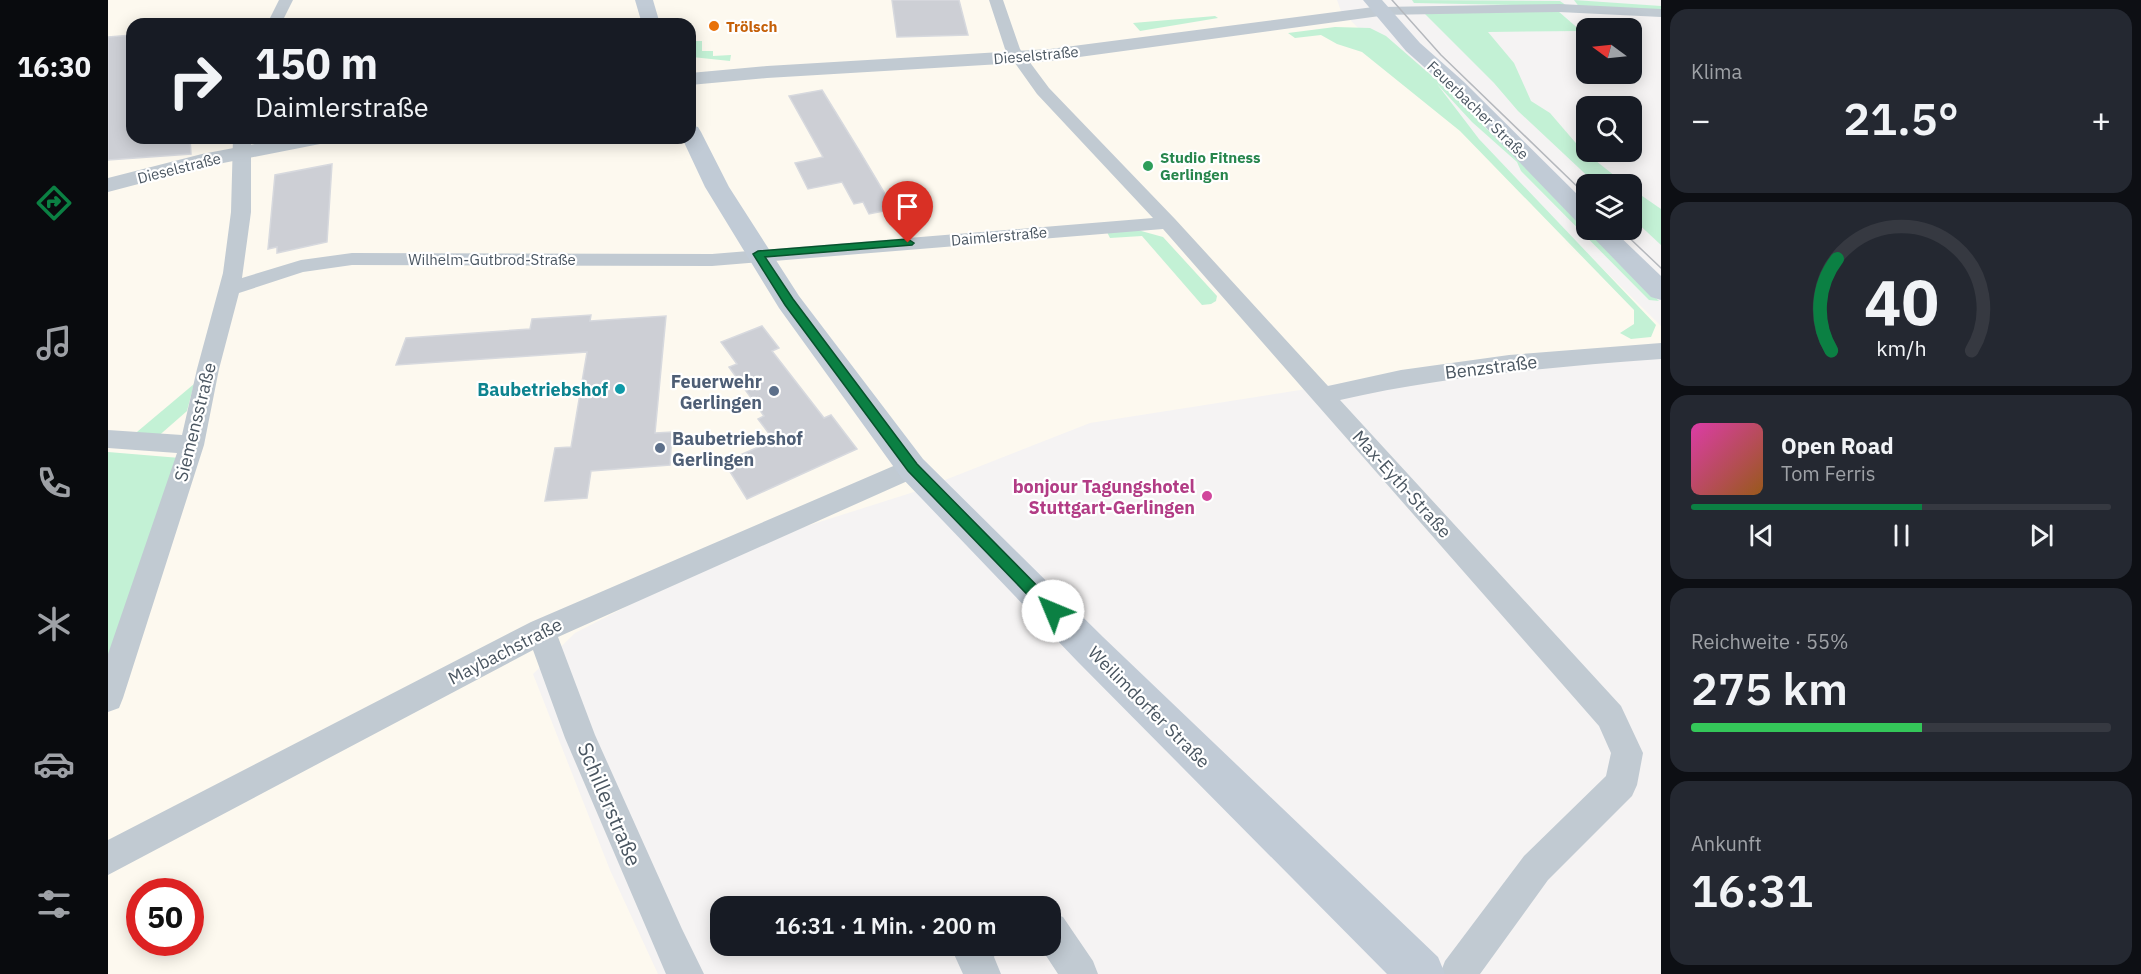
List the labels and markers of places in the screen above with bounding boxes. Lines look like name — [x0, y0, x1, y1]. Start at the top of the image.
place label: Trölsch — [726, 17, 777, 36]
marker: Trölsch — [707, 19, 721, 33]
place label: Studio Fitness Gerlingen — [1160, 148, 1261, 184]
marker: Studio Fitness Gerlingen — [1141, 159, 1155, 173]
pin — [882, 181, 933, 243]
place label: Feuerwehr Gerlingen — [671, 370, 762, 414]
place label: Baubetriebshof — [477, 378, 608, 401]
marker: Baubetriebshof — [613, 382, 627, 396]
marker: Feuerwehr Gerlingen — [767, 384, 781, 398]
place label: Baubetriebshof Gerlingen — [672, 427, 803, 471]
marker: Baubetriebshof Gerlingen — [653, 441, 667, 455]
place label: bonjour Tagungshotel Stuttgart-Gerlingen — [1013, 475, 1196, 519]
marker: bonjour Tagungshotel Stuttgart-Gerlingen — [1200, 489, 1214, 503]

